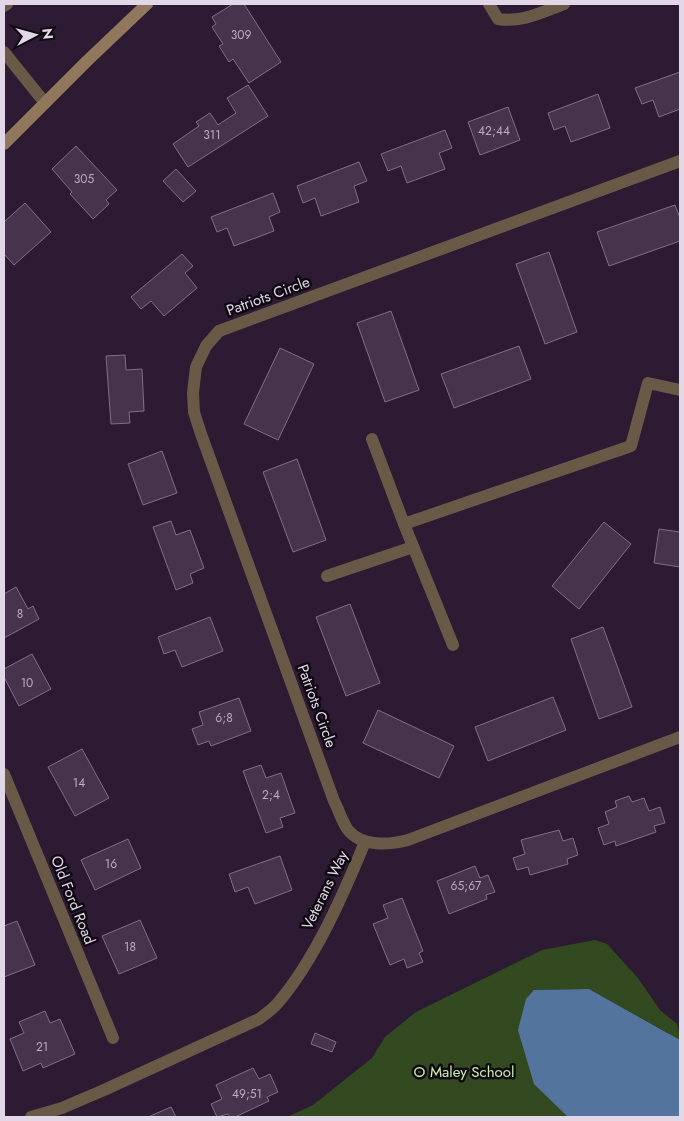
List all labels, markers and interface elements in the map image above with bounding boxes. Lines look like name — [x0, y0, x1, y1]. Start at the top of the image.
north arrow — [10, 10, 60, 60]
house number: 309 — [231, 26, 251, 44]
text: N — [37, 27, 58, 40]
house number: 42;44 — [478, 122, 510, 140]
house number: 311 — [203, 126, 221, 144]
house number: 305 — [74, 170, 94, 188]
street label: Patriots Circle — [223, 271, 313, 321]
house number: 8 — [17, 605, 23, 623]
street label: Patriots Circle — [292, 661, 342, 751]
house number: 10 — [21, 674, 33, 692]
house number: 6;8 — [215, 709, 233, 727]
house number: 14 — [73, 774, 85, 792]
house number: 2;4 — [262, 786, 280, 804]
street label: Veterans Way — [296, 846, 354, 933]
street label: Old Ford Road — [45, 852, 101, 948]
house number: 16 — [105, 855, 117, 873]
house number: 65;67 — [451, 877, 482, 895]
house number: 18 — [124, 938, 136, 956]
house number: 21 — [36, 1038, 48, 1056]
park label: O Maley School — [414, 1061, 514, 1083]
house number: 49;51 — [232, 1085, 262, 1103]

